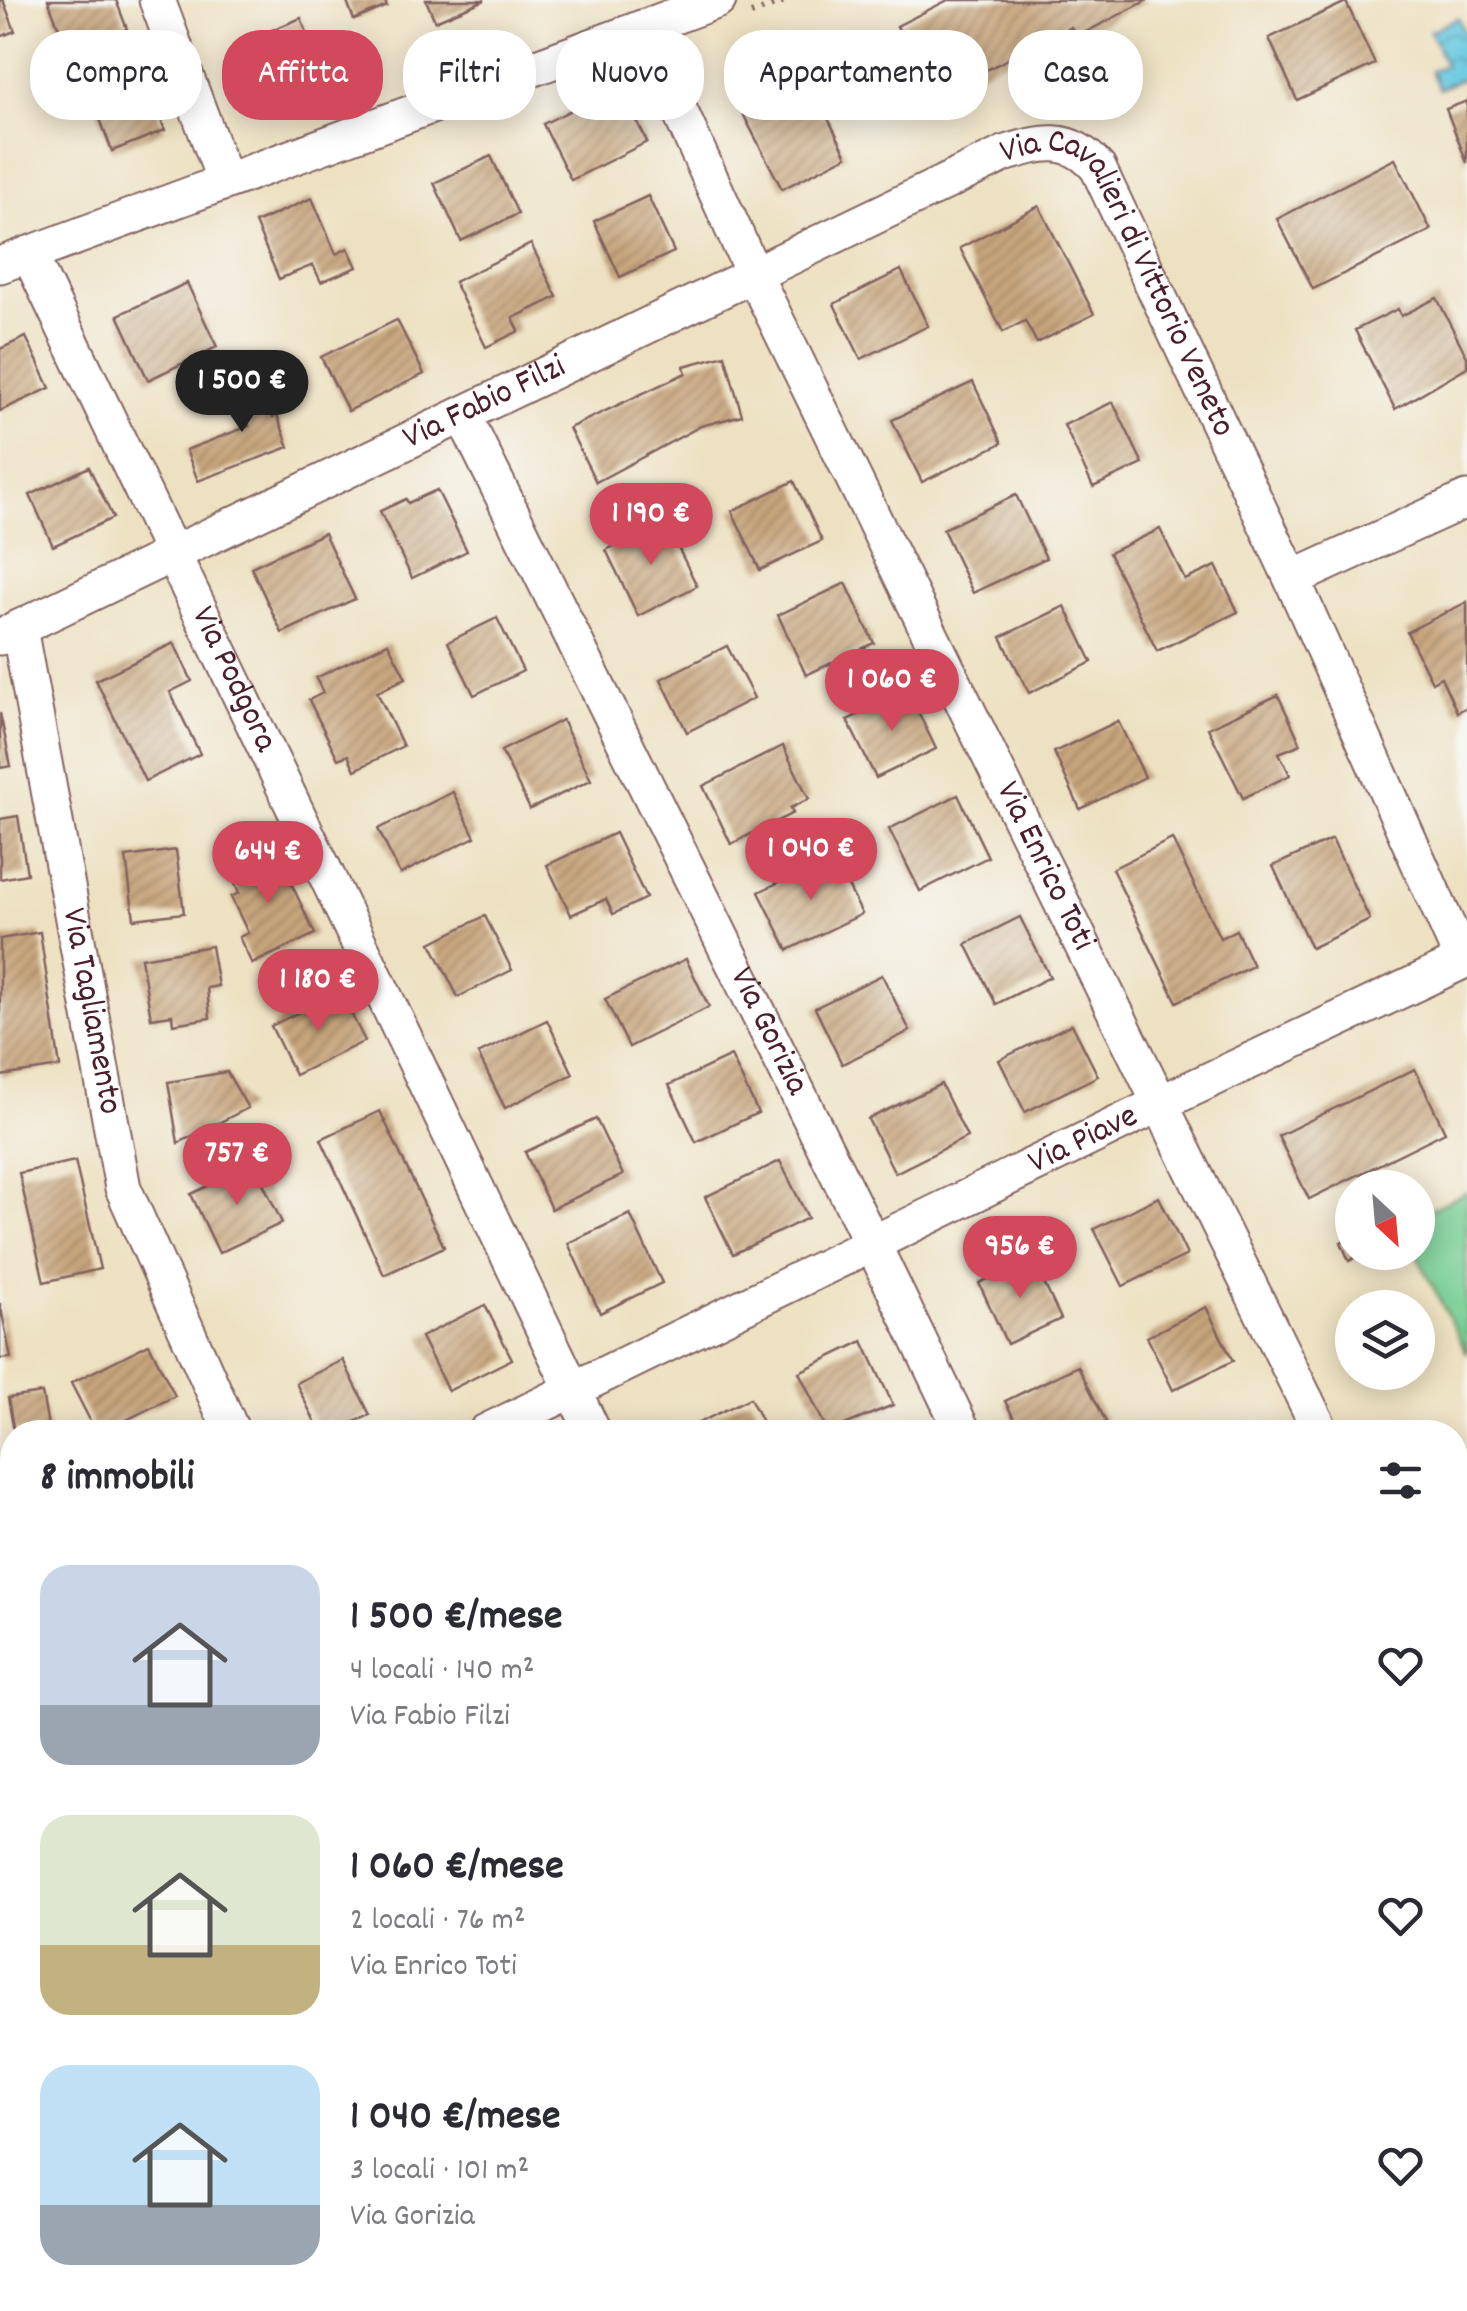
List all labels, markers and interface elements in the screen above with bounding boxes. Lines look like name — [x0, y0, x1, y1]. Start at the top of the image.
chip: Compra — [30, 30, 202, 120]
chip: Affitta — [222, 30, 383, 120]
chip: Filtri — [403, 30, 536, 120]
chip: Nuovo — [556, 30, 704, 120]
chip: Appartamento — [724, 30, 988, 120]
chip: Casa — [1008, 30, 1143, 120]
street label: Via Cavalieri di Vittorio Veneto — [994, 118, 1247, 446]
street label: Via Fabio Filzi — [395, 343, 574, 464]
pin: 1 500 € — [150, 350, 334, 435]
text: 1 500 € — [197, 359, 287, 405]
pin: 1 190 € — [559, 483, 743, 568]
text: 1 190 € — [612, 492, 690, 538]
street label: Via Podgora — [177, 599, 289, 761]
pin: 1 060 € — [800, 649, 984, 734]
text: 1 060 € — [847, 658, 937, 704]
street label: Via Enrico Toti — [981, 774, 1107, 960]
pin: 1 040 € — [719, 818, 903, 903]
pin: 644 € — [198, 821, 338, 906]
text: 1 040 € — [767, 827, 855, 873]
text: 644 € — [234, 830, 302, 876]
street label: Via Tagliamento — [47, 904, 134, 1119]
pin: 1 180 € — [226, 949, 410, 1034]
text: 1 180 € — [280, 958, 356, 1004]
street label: Via Gorizia — [715, 960, 821, 1105]
street label: Via Piave — [1020, 1093, 1147, 1189]
pin: 757 € — [167, 1123, 307, 1208]
text: 757 € — [205, 1132, 269, 1178]
north arrow — [1335, 1170, 1435, 1270]
map controls — [1335, 1170, 1435, 1390]
pin: 956 € — [950, 1216, 1090, 1301]
text: 956 € — [985, 1225, 1055, 1271]
button: layers — [1335, 1290, 1435, 1390]
text: 8 immobili — [40, 1450, 194, 1510]
icon: filters — [1373, 1453, 1428, 1508]
text: 1 500 €/mese — [350, 1589, 563, 1649]
icon: home — [120, 1605, 240, 1725]
icon: heart — [1373, 1638, 1428, 1693]
text: 4 locali · 140 m² — [350, 1649, 534, 1695]
text: Via Fabio Filzi — [350, 1695, 510, 1741]
text: 1 060 €/mese — [350, 1839, 564, 1899]
icon: home — [120, 1855, 240, 1975]
icon: heart — [1373, 1888, 1428, 1943]
text: 2 locali · 76 m² — [350, 1899, 525, 1945]
text: Via Enrico Toti — [350, 1945, 517, 1991]
text: 1 040 €/mese — [350, 2089, 561, 2149]
icon: home — [120, 2105, 240, 2225]
icon: heart — [1373, 2138, 1428, 2193]
text: 3 locali · 101 m² — [350, 2149, 529, 2195]
text: Via Gorizia — [350, 2195, 475, 2241]

